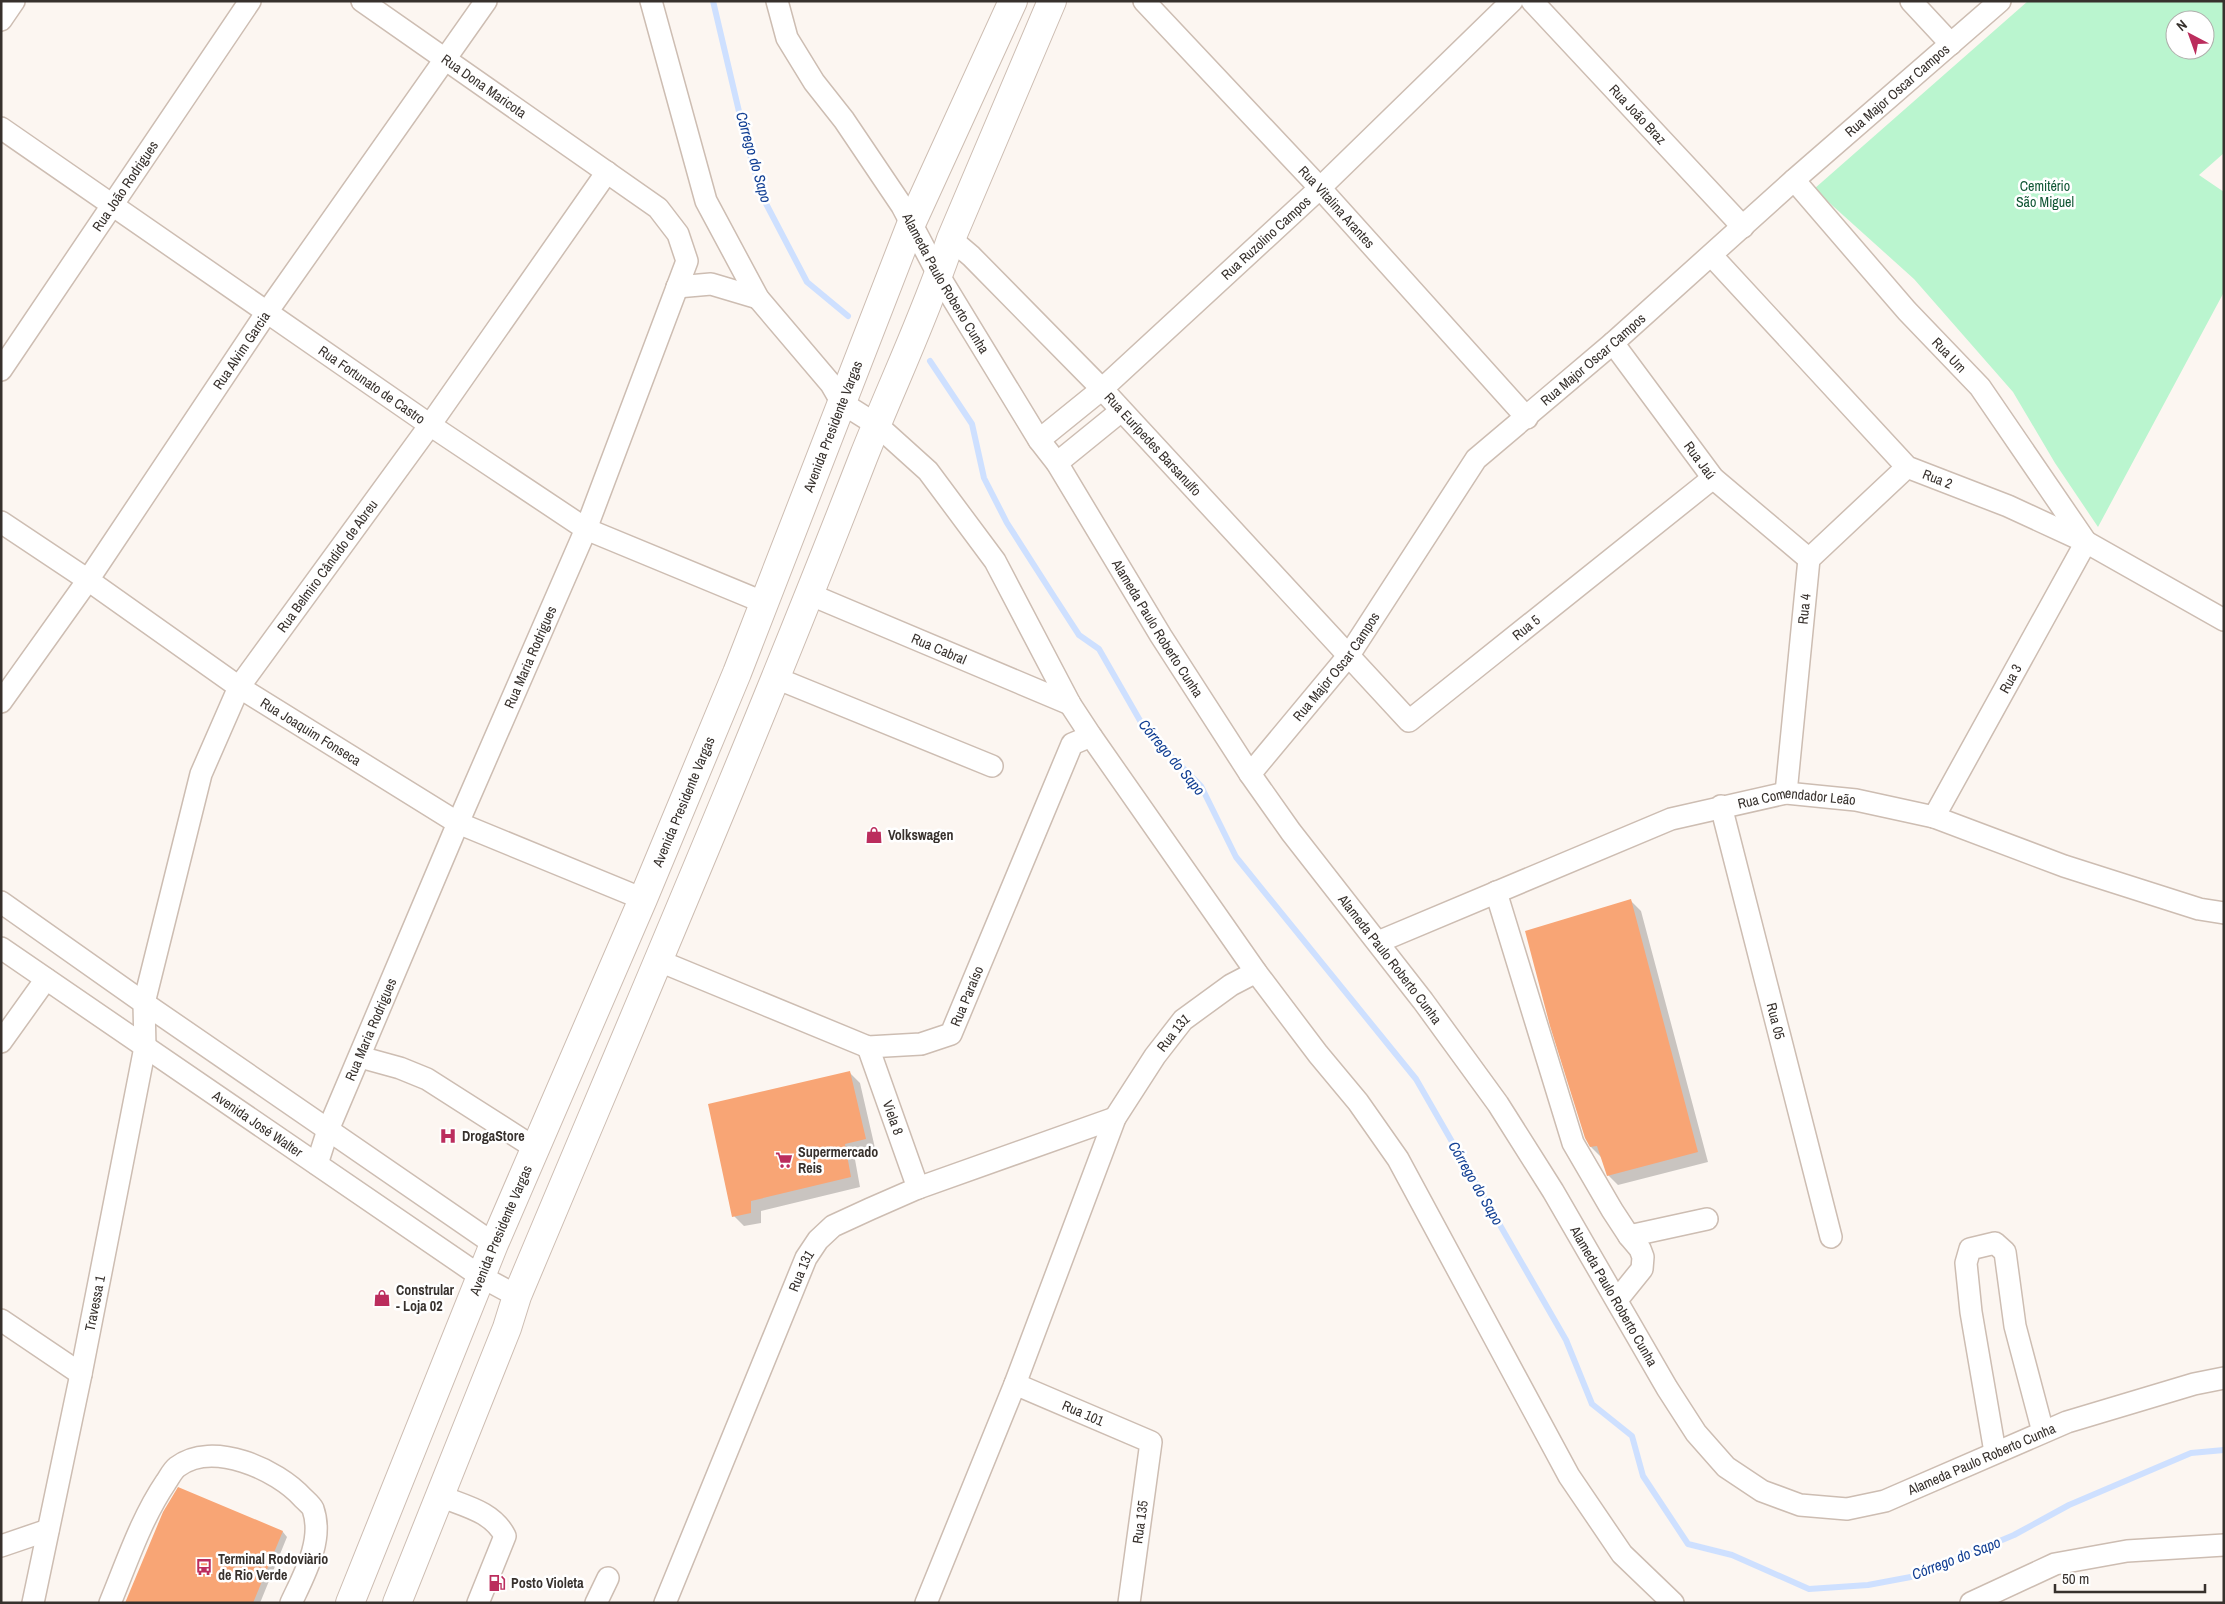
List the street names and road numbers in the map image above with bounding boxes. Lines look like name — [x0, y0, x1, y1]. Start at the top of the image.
street label: Rua Major Oscar Campos — [1841, 40, 1953, 141]
street label: Rua Dona Maricota — [438, 50, 530, 122]
street label: Rua João Braz — [1605, 80, 1670, 148]
street label: Rua João Rodrigues — [88, 137, 162, 235]
street label: Rua Vitalina Arantes — [1295, 162, 1379, 252]
street label: Rua Ruzolino Campos — [1217, 192, 1315, 284]
street label: Alameda Paulo Roberto Cunha — [898, 209, 993, 357]
street label: Rua Alvim Garcia — [209, 307, 274, 393]
street label: Rua Major Oscar Campos — [1537, 309, 1649, 410]
street label: Rua Um — [1928, 334, 1970, 376]
street label: Rua Fortunato de Castro — [315, 341, 429, 428]
street label: Avenida Presidente Vargas — [799, 358, 866, 496]
street label: Rua Eurípedes Barsanulfo — [1101, 388, 1205, 500]
street label: Rua Jaú — [1680, 438, 1720, 483]
street label: Rua 2 — [1920, 465, 1955, 493]
street label: Rua Belmiro Cândido de Abreu — [273, 496, 382, 636]
street label: Alameda Paulo Roberto Cunha — [1107, 555, 1207, 701]
street label: Rua 4 — [1794, 592, 1815, 625]
street label: Rua Maria Rodrigues — [500, 603, 560, 711]
street label: Rua Major Oscar Campos — [1289, 608, 1384, 725]
street label: Rua 5 — [1508, 611, 1544, 644]
street label: Rua Cabral — [909, 629, 969, 668]
street label: Rua 3 — [1995, 661, 2026, 696]
street label: Rua Joaquim Fonseca — [257, 694, 365, 770]
street label: Avenida Presidente Vargas — [648, 734, 719, 871]
street label: Rua Comendador Leão — [1736, 784, 1857, 813]
street label: Alameda Paulo Roberto Cunha — [1334, 890, 1446, 1028]
street label: Rua Paraíso — [946, 963, 987, 1029]
street label: Rua Maria Rodrigues — [341, 975, 400, 1083]
street label: Rua 05 — [1763, 1001, 1789, 1041]
street label: Rua 131 — [1153, 1009, 1193, 1055]
street label: Avenida José Walter — [208, 1086, 306, 1161]
street label: Viela 8 — [879, 1098, 907, 1137]
street label: Avenida Presidente Vargas — [465, 1162, 536, 1299]
street label: Alameda Paulo Roberto Cunha — [1566, 1222, 1662, 1370]
street label: Rua 131 — [784, 1246, 818, 1294]
street label: Travessa 1 — [81, 1273, 109, 1333]
street label: Rua 101 — [1060, 1396, 1107, 1430]
street label: Alameda Paulo Roberto Cunha — [1904, 1419, 2059, 1499]
street label: Rua 135 — [1128, 1499, 1152, 1545]

